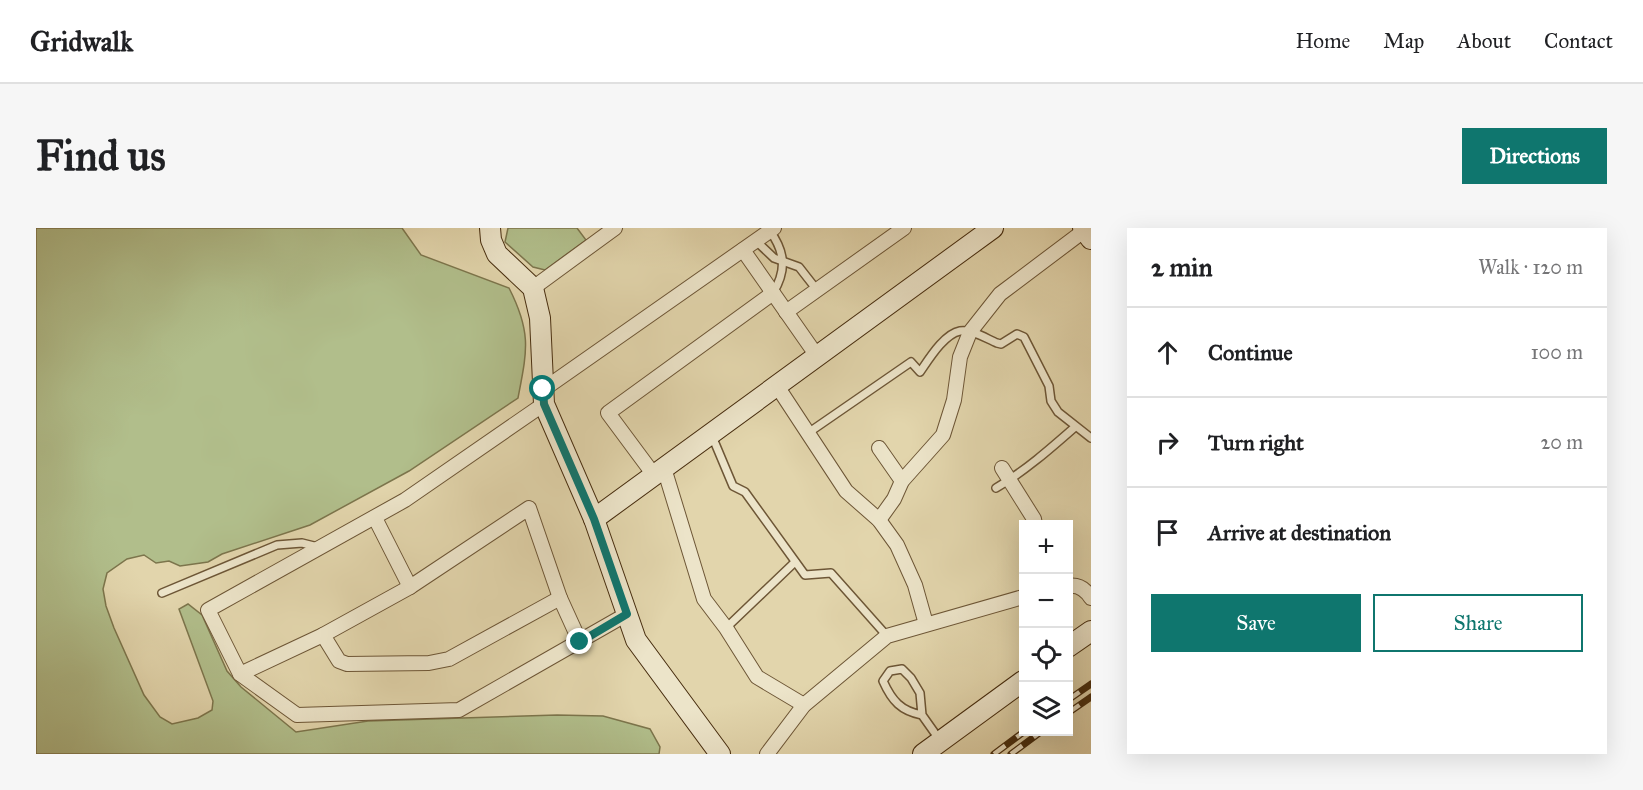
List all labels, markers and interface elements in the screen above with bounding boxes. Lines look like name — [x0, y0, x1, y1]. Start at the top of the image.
text: Gridwalk — [30, 24, 133, 59]
text: Home — [1295, 28, 1350, 54]
text: Map — [1383, 28, 1424, 54]
text: About — [1457, 28, 1511, 54]
text: Contact — [1544, 28, 1613, 54]
button: Directions — [1462, 128, 1607, 184]
text: Find us — [36, 130, 166, 182]
text: 2 min — [1151, 251, 1212, 283]
text: Walk · 120 m — [1478, 255, 1583, 279]
icon: ahead — [1151, 336, 1184, 369]
text: Continue — [1208, 339, 1293, 366]
text: 100 m — [1531, 340, 1583, 364]
route start — [529, 375, 555, 401]
icon: right — [1151, 426, 1184, 459]
text: Turn right — [1208, 429, 1304, 456]
text: 20 m — [1540, 430, 1583, 454]
icon: arrive — [1151, 516, 1184, 549]
text: Arrive at destination — [1208, 519, 1391, 546]
map controls — [1019, 520, 1073, 736]
button: + — [1019, 520, 1073, 574]
button: − — [1019, 574, 1073, 628]
button: Save — [1151, 594, 1361, 652]
button: Share — [1373, 594, 1583, 652]
route end — [566, 628, 592, 654]
button: locate — [1019, 628, 1073, 682]
button: layers — [1019, 682, 1073, 736]

